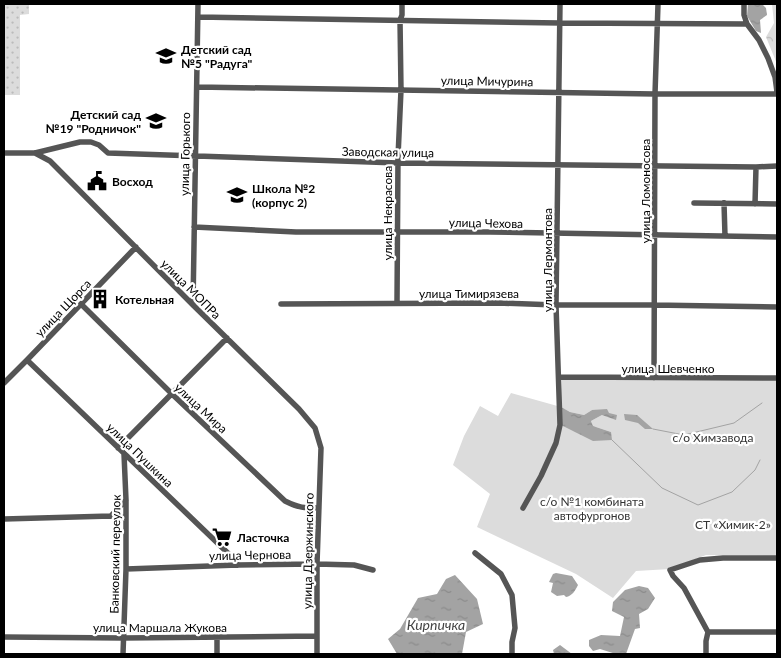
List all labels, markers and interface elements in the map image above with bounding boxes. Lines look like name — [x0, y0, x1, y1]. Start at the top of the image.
place label: Детский сад №5 "Радуга" — [181, 42, 253, 71]
school or university icon: Детский сад №5 "Радуга" — [155, 45, 177, 67]
street label: улица Мичурина — [441, 73, 533, 89]
place label: Детский сад №19 "Родничок" — [46, 107, 141, 136]
school or university icon: Детский сад №19 "Родничок" — [145, 110, 167, 132]
street label: улица Горького — [177, 112, 193, 196]
street label: улица Ломоносова — [638, 139, 653, 243]
street label: Заводская улица — [342, 144, 434, 160]
street label: улица Некрасова — [380, 166, 395, 260]
public building icon: Восход — [86, 170, 108, 192]
place label: Восход — [112, 174, 153, 189]
place label: Школа №2 (корпус 2) — [252, 181, 315, 210]
school or university icon: Школа №2 (корпус 2) — [226, 184, 248, 206]
street label: улица Лермонтова — [540, 208, 555, 312]
street label: улица Чехова — [449, 215, 523, 231]
street label: улица МОПРа — [158, 256, 224, 322]
street label: улица Щорса — [32, 276, 94, 340]
street label: улица Тимирязева — [419, 286, 519, 301]
building icon: Котельная — [89, 288, 111, 310]
place label: Котельная — [115, 292, 174, 307]
street label: улица Шевченко — [622, 361, 715, 376]
street label: улица Мира — [172, 380, 230, 436]
street label: улица Пушкина — [104, 420, 176, 490]
park label: с/о Химзавода — [673, 430, 753, 445]
street label: улица Дзержинского — [299, 492, 317, 609]
street label: Банковский переулок — [106, 493, 124, 614]
park label: с/о №1 комбината автофургонов — [540, 494, 644, 523]
park label: СТ «Химик-2» — [695, 517, 771, 532]
supermarket icon: Ласточка — [211, 526, 233, 548]
place label: Ласточка — [236, 530, 289, 545]
street label: улица Чернова — [209, 547, 291, 563]
water label: Кирпичка — [407, 616, 465, 633]
street label: улица Маршала Жукова — [93, 620, 227, 635]

